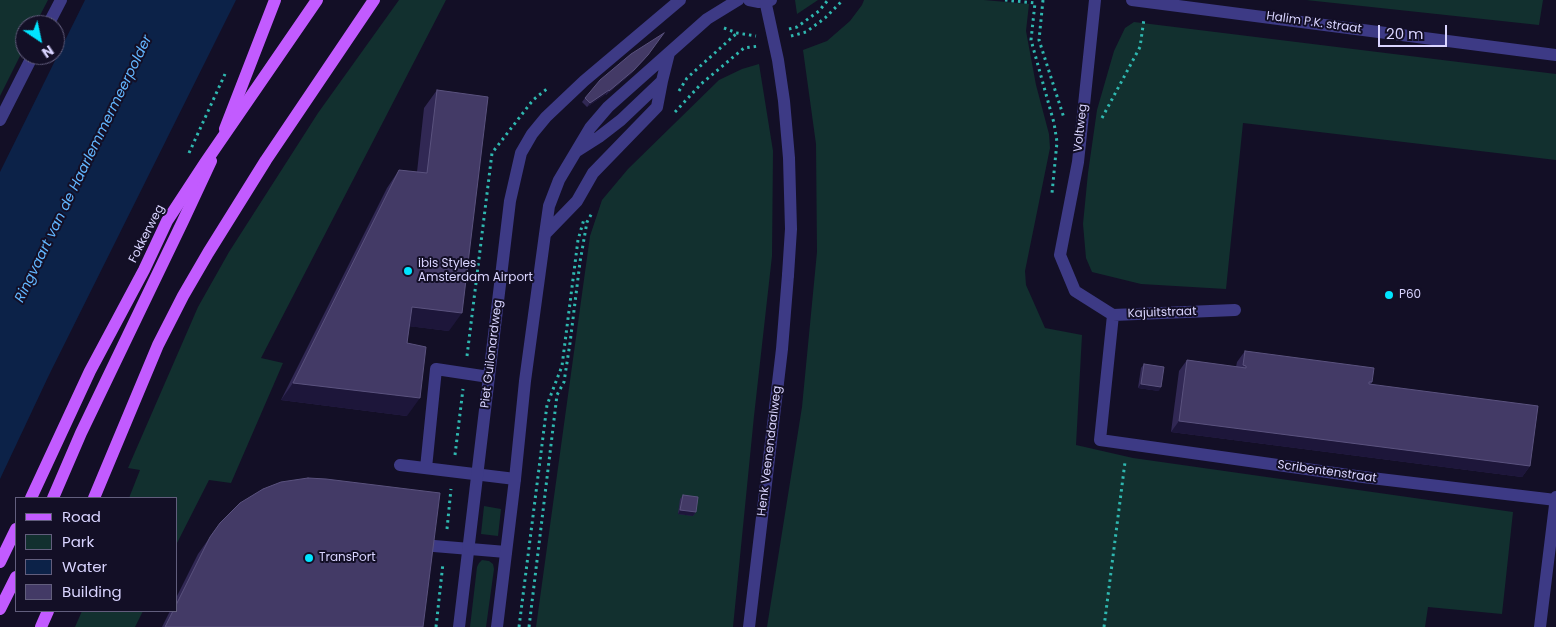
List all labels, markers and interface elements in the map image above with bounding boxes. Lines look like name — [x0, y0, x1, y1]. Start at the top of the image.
street label: Halim P.K. straat — [1265, 9, 1363, 37]
north arrow — [15, 15, 65, 65]
scale bar — [1381, 15, 1450, 47]
text: 20 m — [1386, 23, 1424, 44]
water label: Ringvaart van de Haarlemmermeerpolder — [12, 33, 156, 305]
text: N — [38, 40, 58, 63]
street label: Voltweg — [1071, 103, 1091, 153]
street label: Fokkerweg — [126, 202, 168, 266]
place label: ibis Styles Amsterdam Airport — [418, 257, 533, 285]
marker: ibis Styles Amsterdam Airport — [402, 265, 414, 277]
place label: P60 — [1399, 288, 1421, 302]
marker: P60 — [1383, 289, 1395, 301]
street label: Piet Guilonardweg — [478, 299, 506, 409]
street label: Kajuitstraat — [1127, 305, 1197, 321]
street label: Henk Veenendaalweg — [755, 385, 785, 517]
street label: Scribentenstraat — [1276, 458, 1378, 486]
legend — [15, 497, 178, 612]
text: Road — [62, 506, 101, 527]
text: Park — [62, 531, 94, 552]
place label: TransPort — [319, 551, 375, 565]
marker: TransPort — [303, 552, 315, 564]
text: Water — [62, 556, 107, 577]
text: Building — [62, 581, 122, 602]

